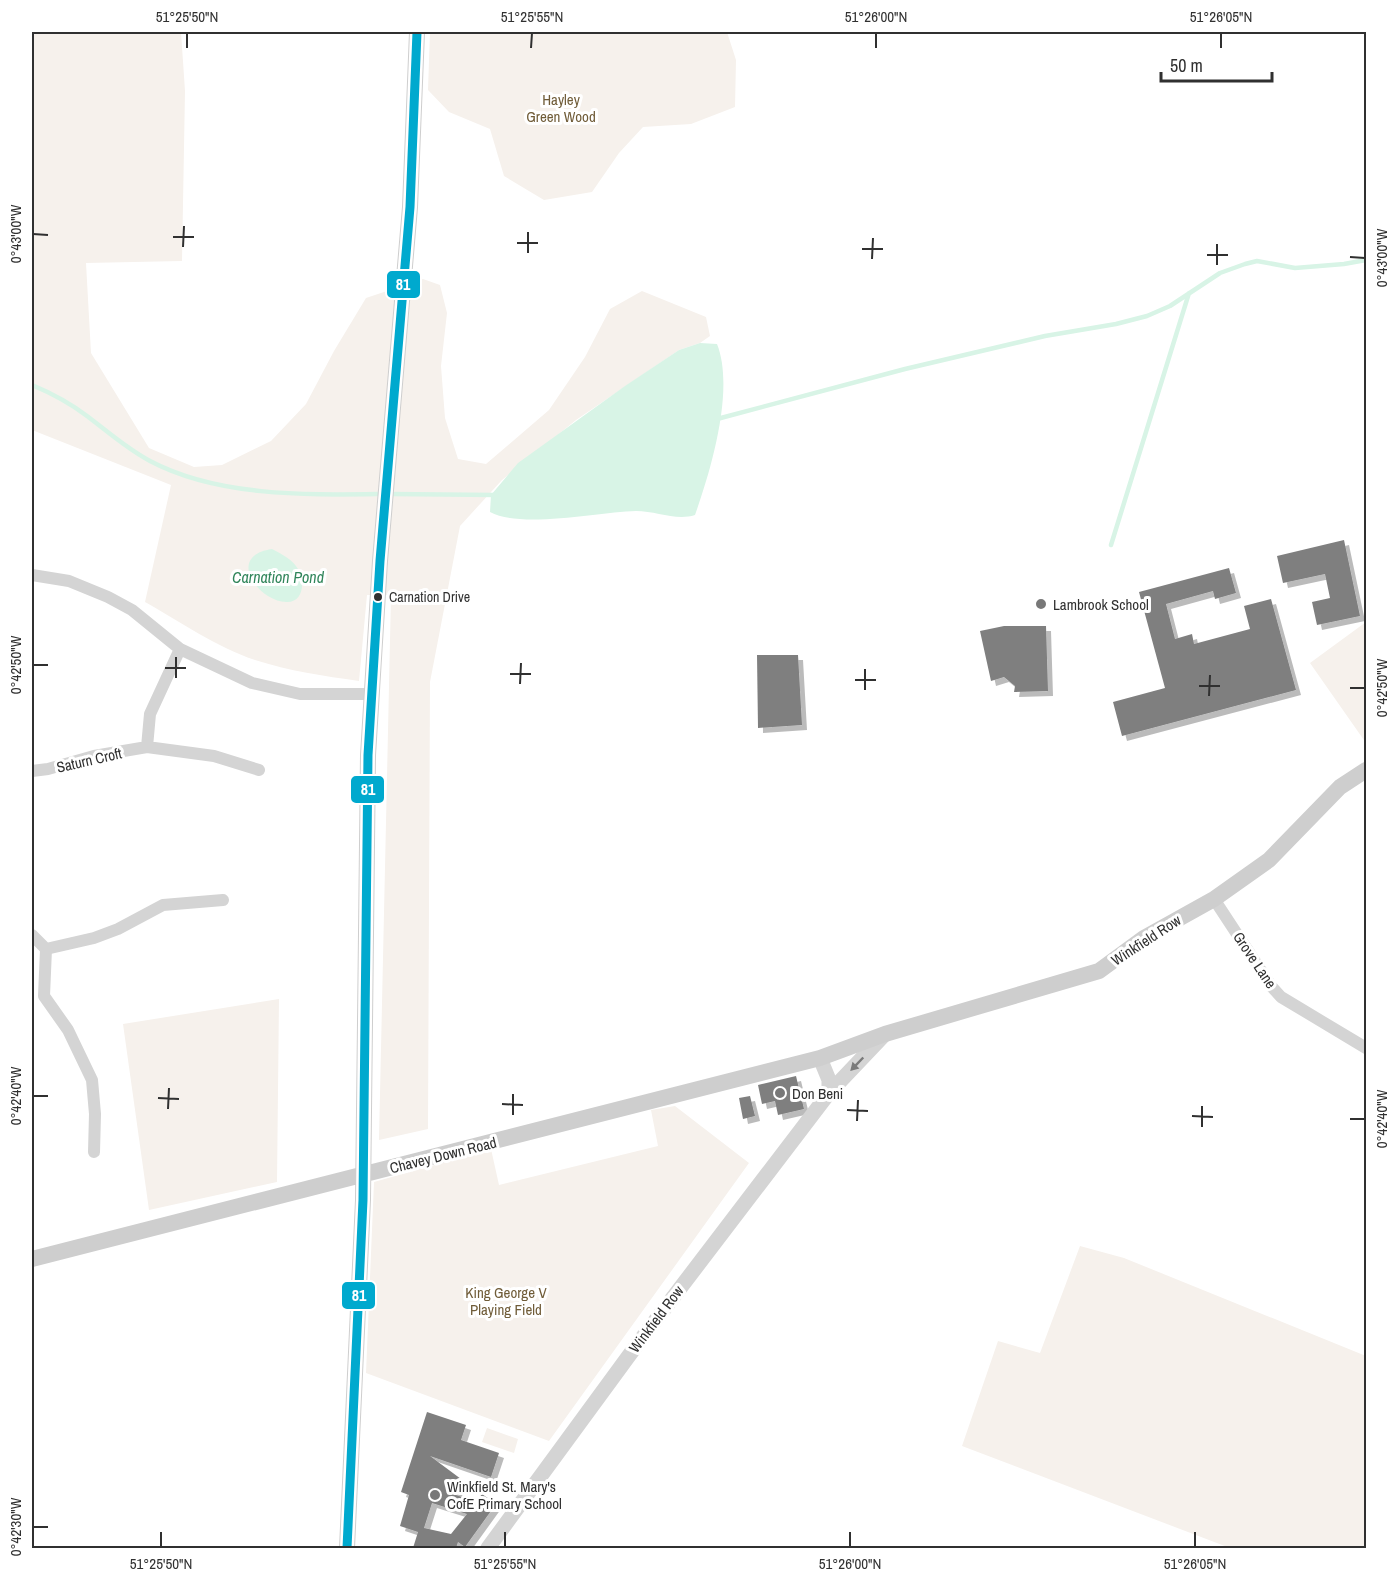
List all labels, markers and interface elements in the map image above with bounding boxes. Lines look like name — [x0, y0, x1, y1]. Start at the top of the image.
text: 51°25'50"N — [156, 6, 218, 27]
text: 51°25'55"N — [501, 6, 563, 27]
text: 51°26'00"N — [845, 6, 907, 27]
text: 51°26'05"N — [1190, 6, 1252, 27]
scale bar — [1161, 45, 1272, 83]
text: 50 m — [1170, 53, 1203, 78]
park label: Hayley Green Wood — [526, 89, 596, 127]
text: 0°43'00"W — [5, 204, 26, 263]
text: 0°43'00"W — [1371, 228, 1392, 287]
line badge: 81 — [386, 270, 421, 299]
text: 81 — [396, 273, 411, 295]
water label: Carnation Pond — [232, 566, 325, 588]
place label: Carnation Drive — [389, 588, 470, 606]
marker: Carnation Drive — [372, 591, 384, 603]
place label: Lambrook School — [1053, 594, 1149, 615]
marker: Lambrook School — [1034, 597, 1048, 611]
text: 0°42'50"W — [5, 635, 26, 694]
text: 0°42'50"W — [1371, 658, 1392, 717]
street label: Saturn Croft — [54, 742, 124, 778]
line badge: 81 — [350, 775, 385, 804]
text: 81 — [361, 778, 376, 800]
street label: Winkfield Row — [1107, 910, 1185, 970]
street label: Grove Lane — [1228, 927, 1282, 993]
one-way arrow — [851, 1057, 865, 1071]
text: 0°42'40"W — [5, 1066, 26, 1125]
place label: Don Beni — [792, 1083, 843, 1104]
marker: Don Beni — [773, 1086, 787, 1100]
text: 0°42'40"W — [1371, 1089, 1392, 1148]
street label: Chavey Down Road — [387, 1132, 499, 1178]
line badge: 81 — [341, 1281, 376, 1310]
street label: Winkfield Row — [624, 1281, 688, 1357]
park label: King George V Playing Field — [465, 1282, 547, 1320]
text: 81 — [352, 1284, 367, 1306]
place label: Winkfield St. Mary's CofE Primary School — [447, 1476, 562, 1514]
marker: Winkfield St. Mary's CofE Primary School — [428, 1488, 442, 1502]
text: 0°42'30"W — [5, 1497, 26, 1556]
text: 51°25'50"N — [130, 1553, 192, 1574]
text: 51°25'55"N — [474, 1553, 536, 1574]
text: 51°26'00"N — [819, 1553, 881, 1574]
text: 51°26'05"N — [1164, 1553, 1226, 1574]

